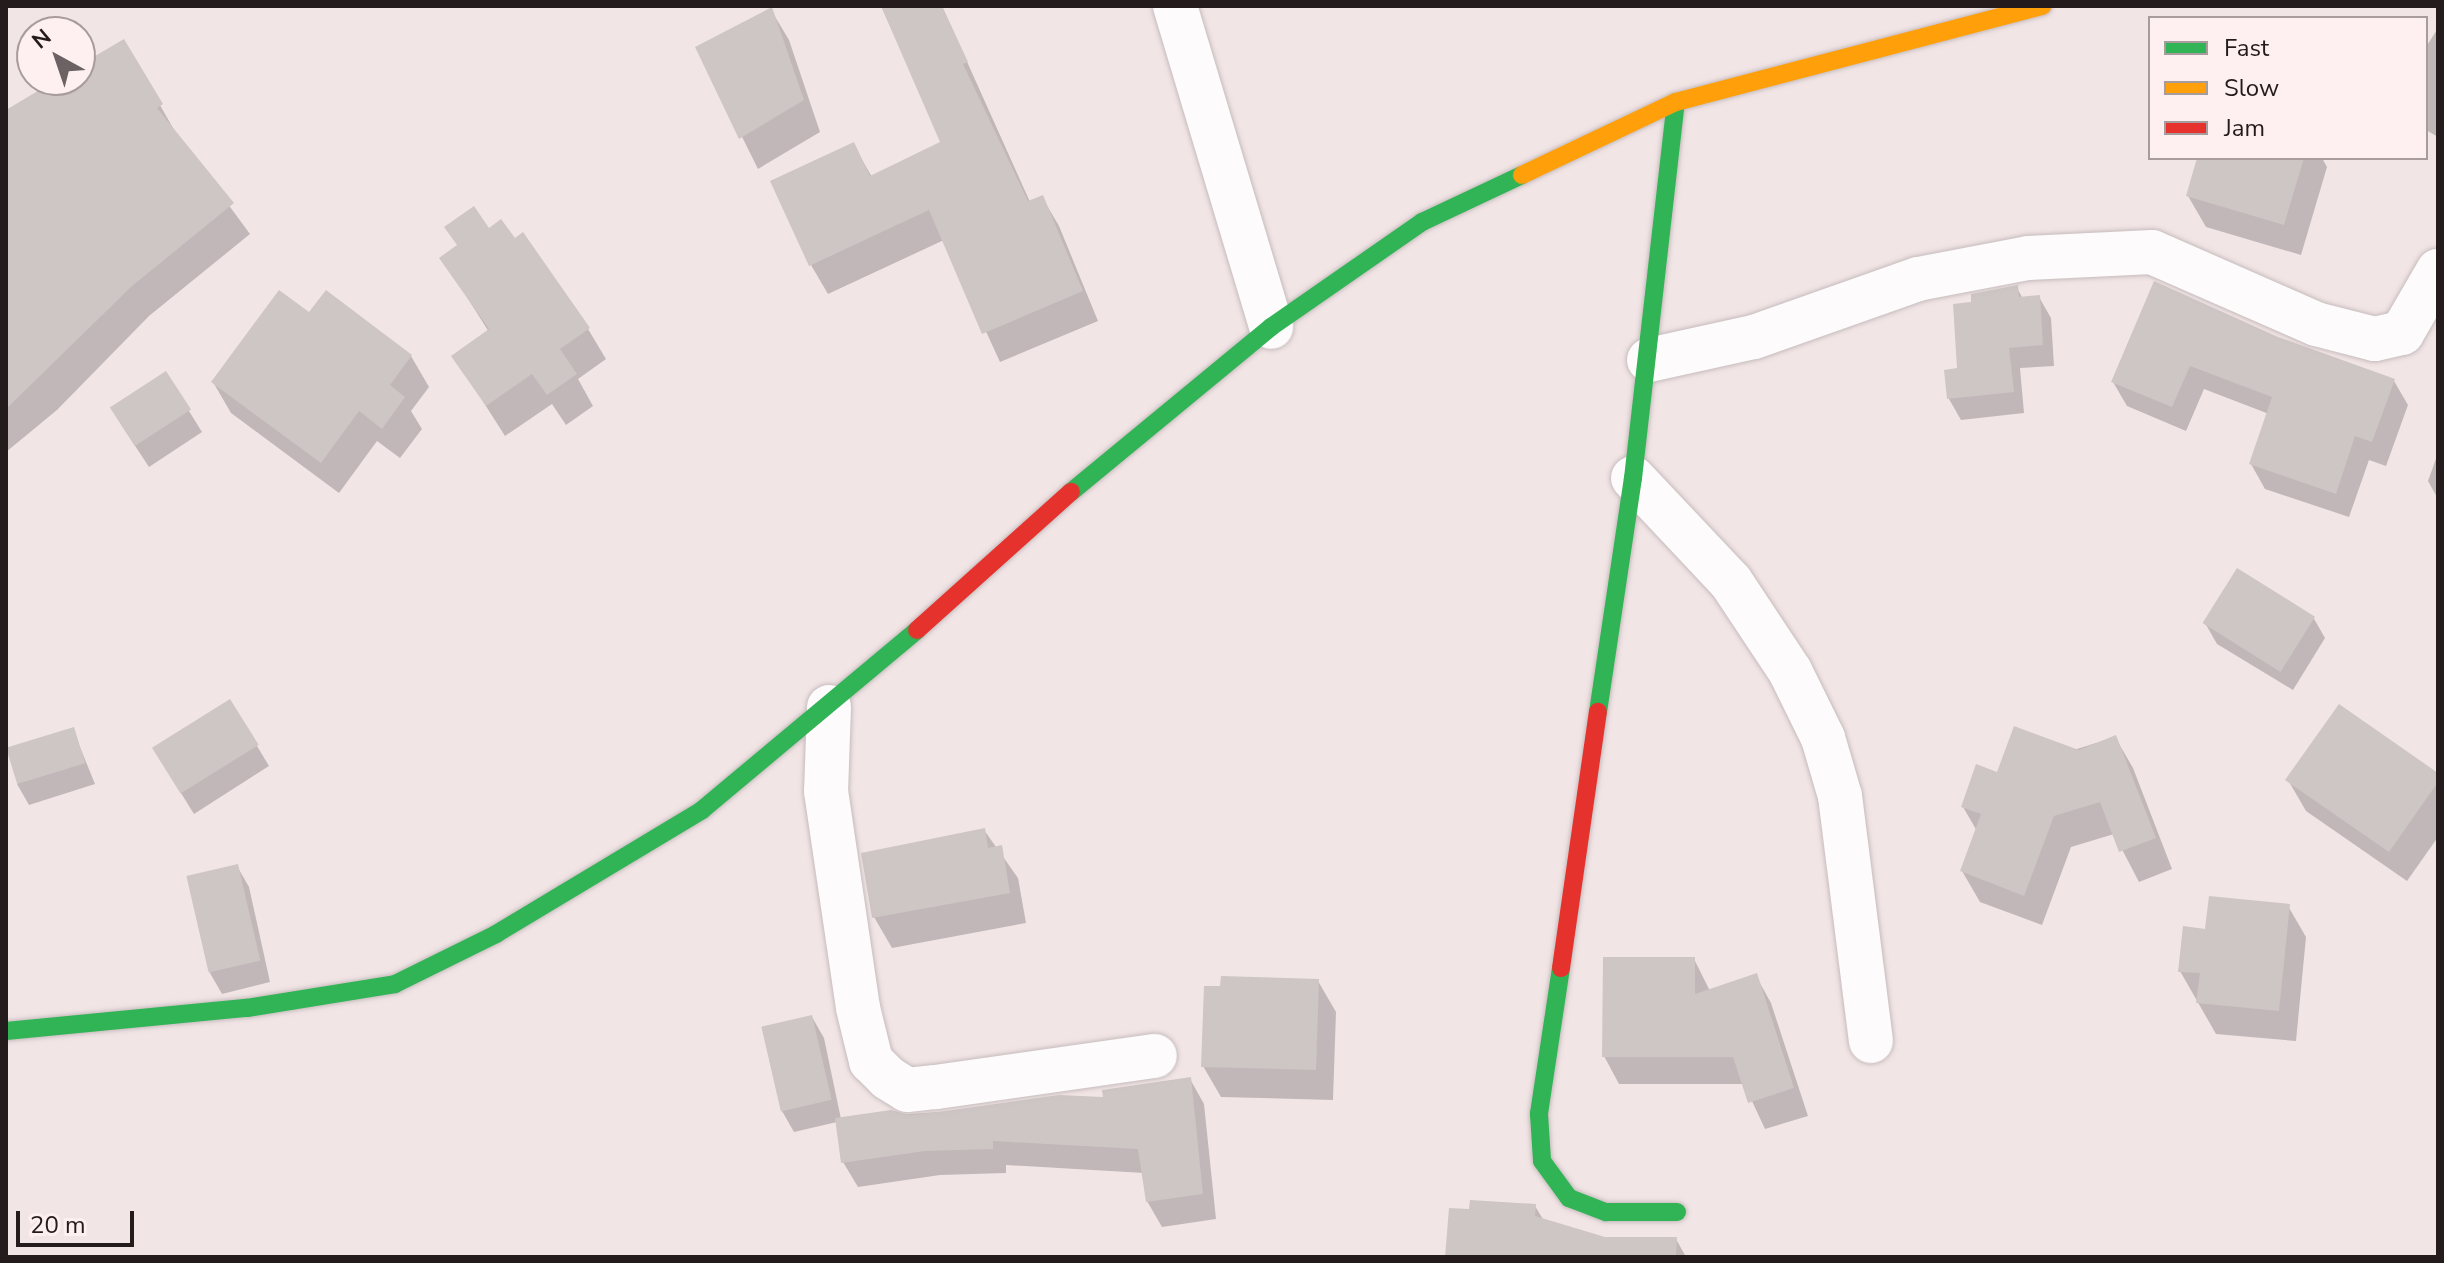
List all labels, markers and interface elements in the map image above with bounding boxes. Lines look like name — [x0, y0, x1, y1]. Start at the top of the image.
north arrow — [16, 16, 96, 96]
legend — [2148, 16, 2428, 160]
text: N — [26, 22, 58, 56]
text: Fast — [2224, 32, 2269, 64]
text: Slow — [2224, 72, 2279, 104]
text: Jam — [2224, 112, 2265, 144]
scale bar — [20, 1195, 138, 1245]
text: 20 m — [30, 1209, 86, 1241]

